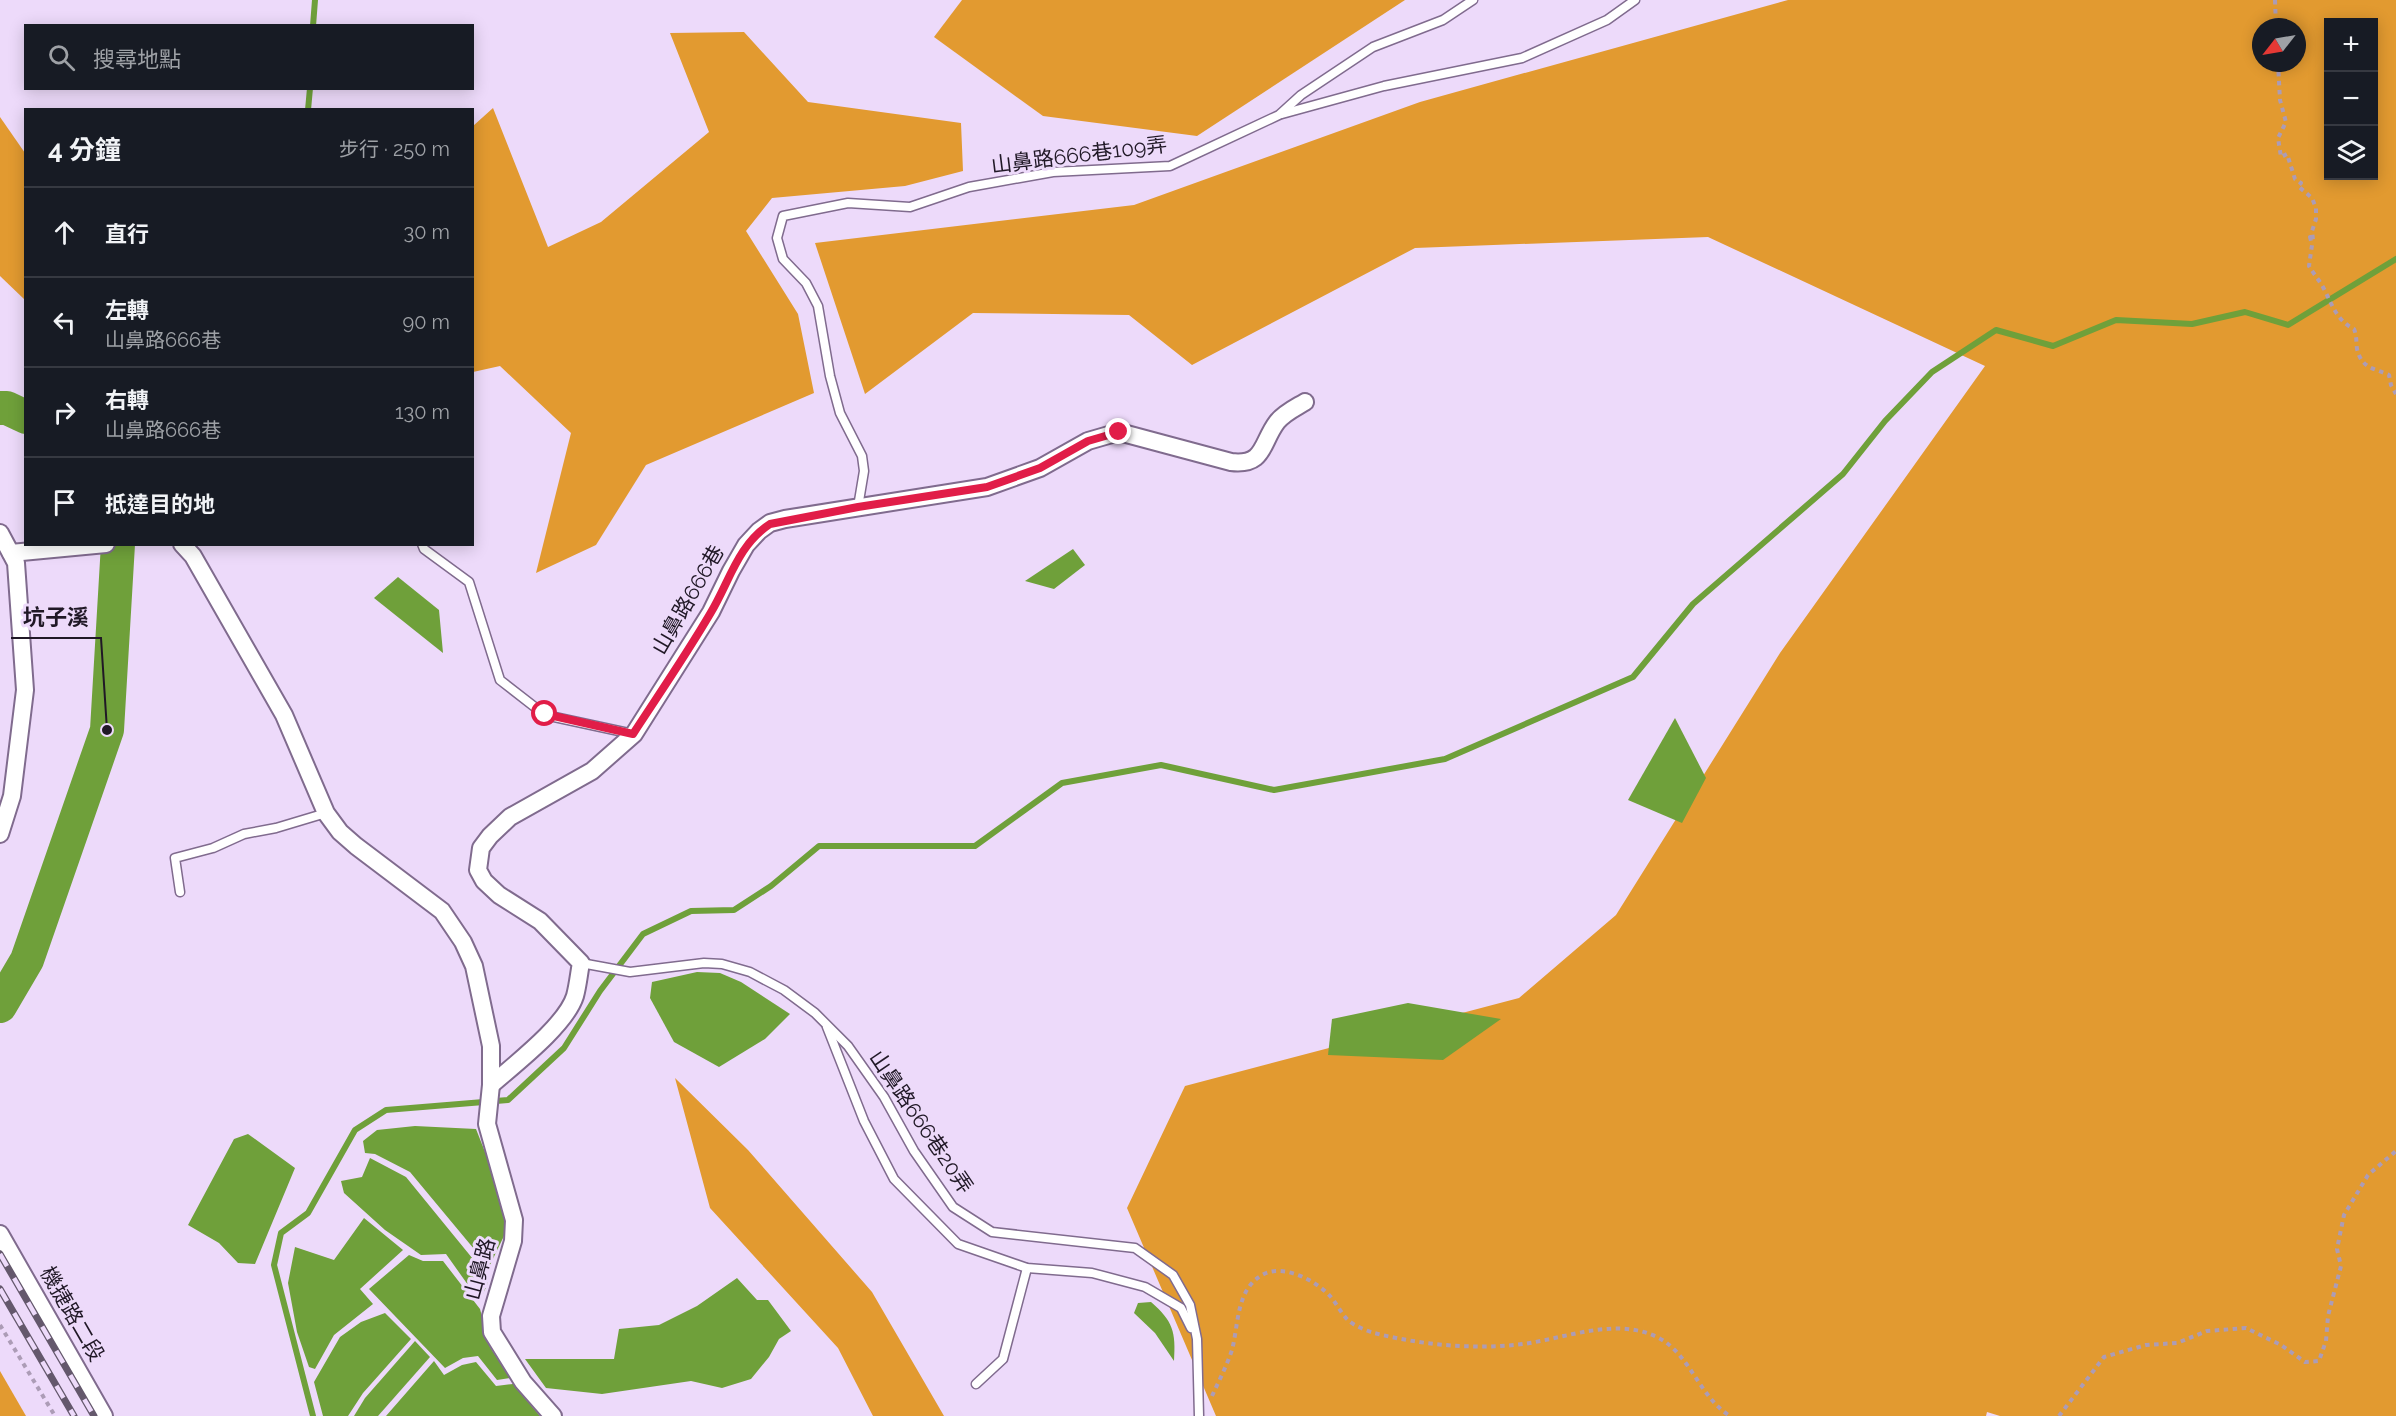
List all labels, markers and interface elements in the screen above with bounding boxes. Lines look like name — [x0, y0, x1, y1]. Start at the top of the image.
north arrow — [2252, 18, 2306, 72]
map controls — [2324, 18, 2378, 180]
button: + — [2324, 18, 2378, 72]
search box — [24, 24, 474, 90]
icon: search — [45, 41, 78, 74]
text: 搜尋地點 — [93, 46, 181, 72]
button: − — [2324, 72, 2378, 126]
button: layers — [2324, 126, 2378, 180]
street label: 山鼻路666巷109弄 — [990, 131, 1168, 178]
text: 4 分鐘 — [48, 135, 121, 165]
text: 步行 · 250 m — [339, 137, 450, 161]
icon: ahead — [48, 216, 81, 249]
text: 30 m — [404, 220, 450, 244]
text: 直行 — [105, 221, 149, 247]
text: 左轉 — [105, 297, 149, 323]
icon: left — [48, 306, 81, 339]
text: 90 m — [403, 310, 450, 334]
text: 山鼻路666巷 — [105, 328, 221, 352]
text: 右轉 — [105, 387, 149, 413]
icon: right — [48, 396, 81, 429]
text: 130 m — [395, 400, 450, 424]
text: 山鼻路666巷 — [105, 418, 221, 442]
route end — [1105, 418, 1131, 444]
icon: arrive — [48, 486, 81, 519]
text: 抵達目的地 — [105, 491, 215, 517]
street label: 山鼻路666巷 — [646, 541, 729, 659]
callout: 坑子溪 — [11, 598, 101, 638]
text: 坑子溪 — [23, 604, 89, 630]
route start — [531, 700, 557, 726]
street label: 山鼻路666巷20弄 — [864, 1046, 978, 1198]
street label: 山鼻路 — [459, 1235, 500, 1303]
street label: 機捷路二段 — [35, 1262, 110, 1365]

